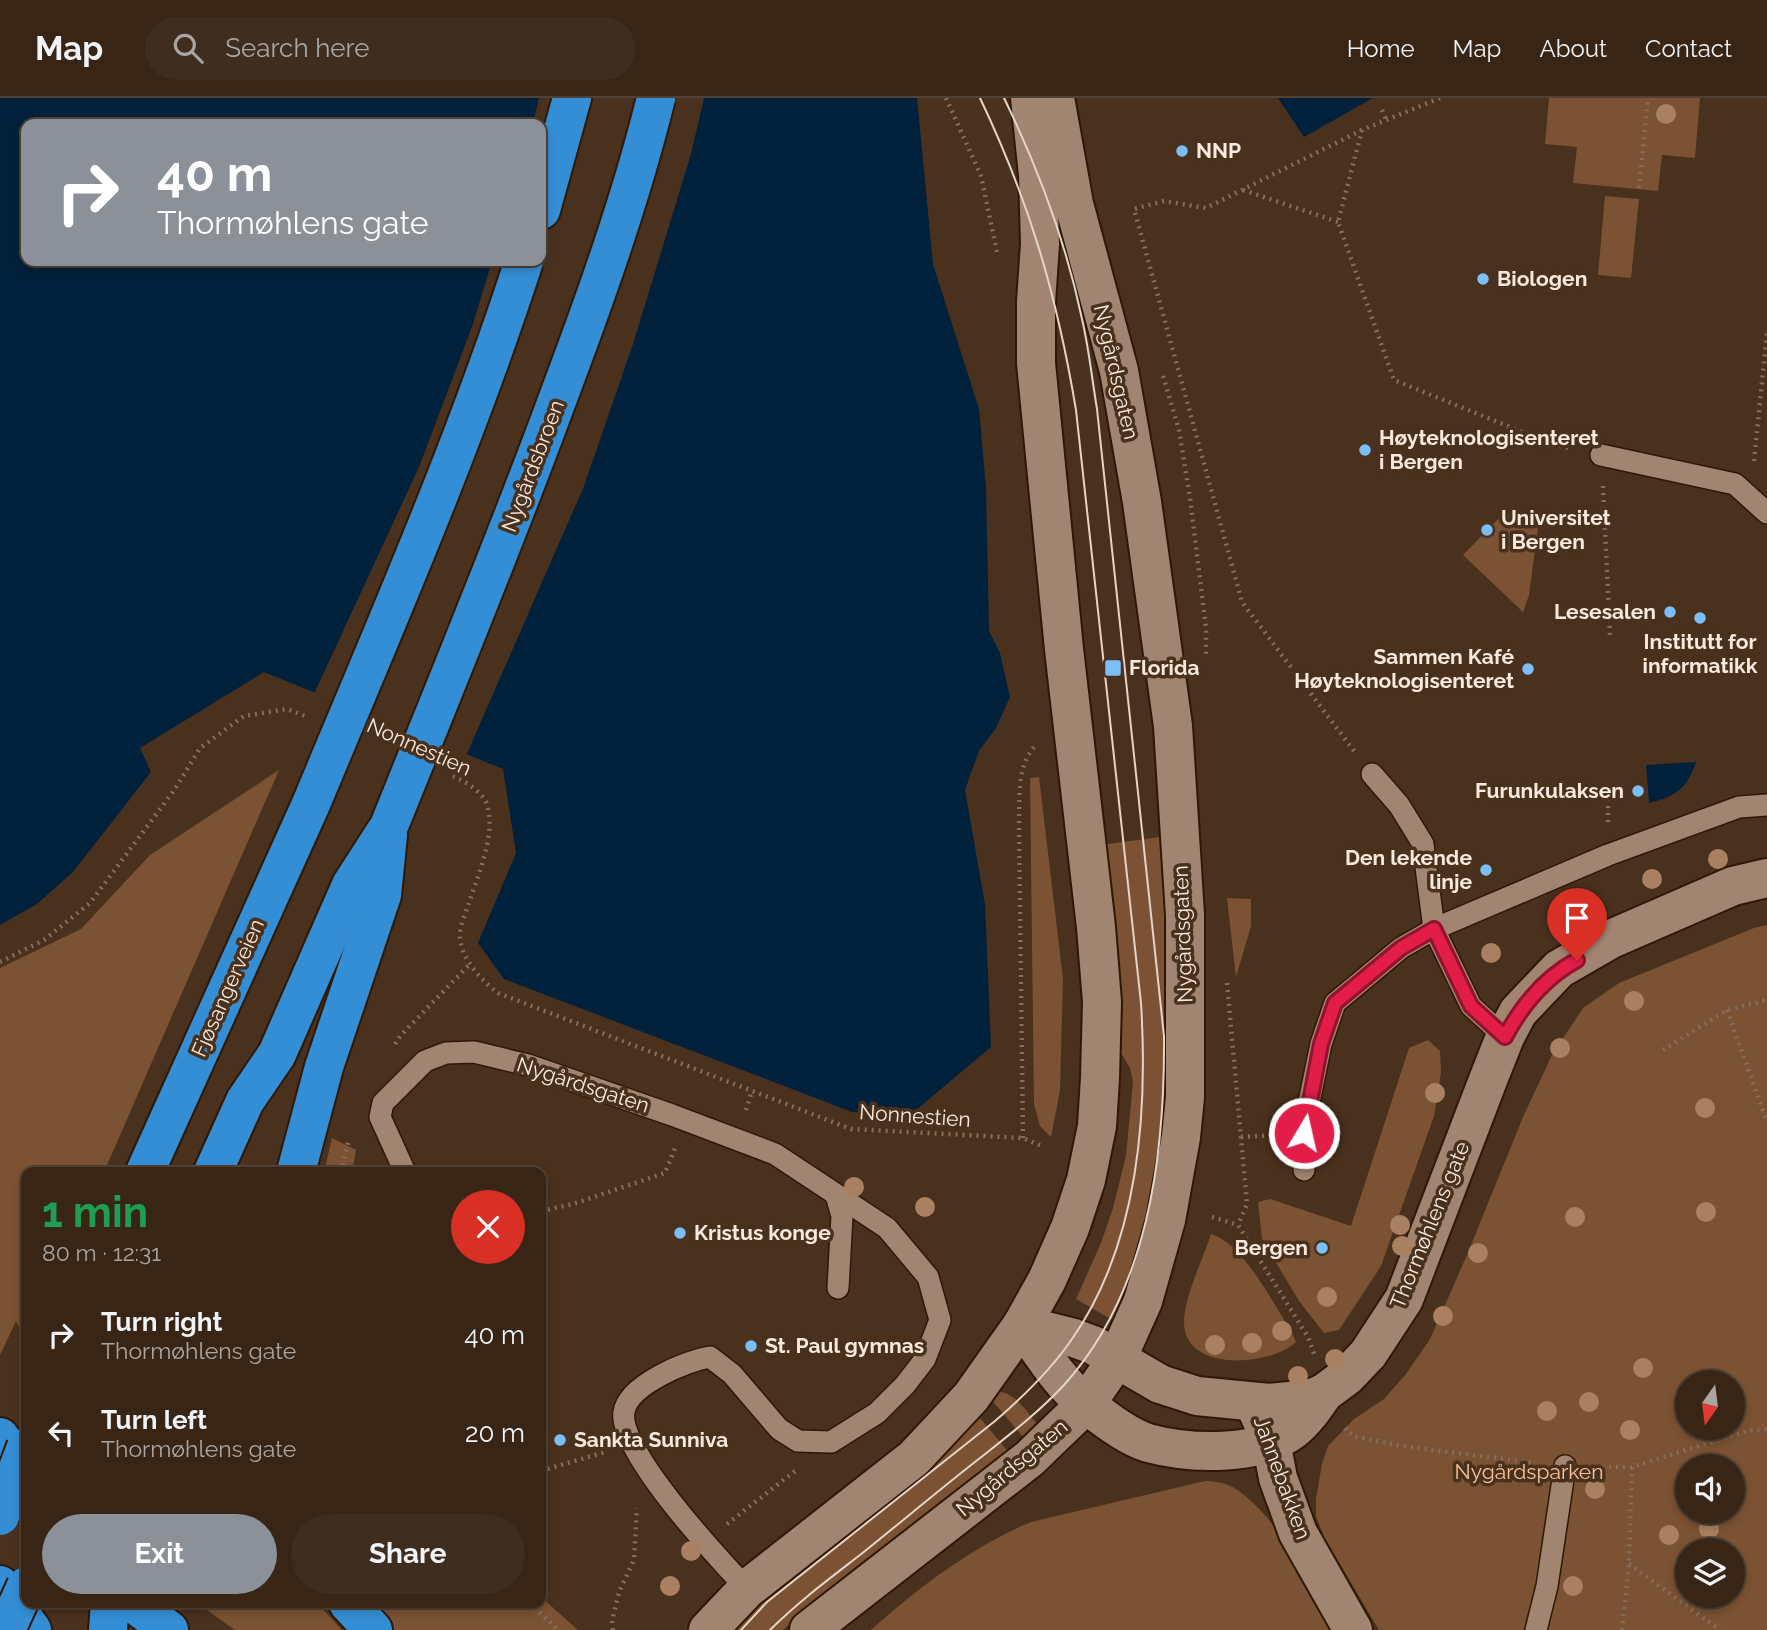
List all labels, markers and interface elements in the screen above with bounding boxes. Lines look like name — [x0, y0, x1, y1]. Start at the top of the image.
search box — [145, 17, 635, 80]
text: Map — [35, 29, 103, 68]
icon: search — [169, 29, 207, 67]
text: Search here — [225, 33, 370, 63]
text: Home — [1347, 34, 1415, 63]
text: Map — [1453, 34, 1501, 63]
text: About — [1539, 34, 1607, 63]
text: Contact — [1645, 34, 1732, 63]
place label: NNP — [1196, 138, 1241, 163]
marker: NNP — [1174, 143, 1190, 159]
text: 40 m — [157, 145, 272, 202]
icon: right — [42, 147, 133, 238]
text: Thormøhlens gate — [157, 204, 429, 241]
place label: Biologen — [1497, 266, 1587, 291]
marker: Biologen — [1475, 271, 1491, 287]
street label: Nygårdsgaten — [1089, 302, 1144, 442]
street label: Nygårdsbroen — [496, 396, 569, 535]
place label: Høyteknologisenteret i Bergen — [1379, 425, 1599, 474]
marker: Høyteknologisenteret i Bergen — [1357, 442, 1373, 458]
place label: Universitet i Bergen — [1501, 505, 1611, 554]
marker: Universitet i Bergen — [1479, 522, 1495, 538]
place label: Lesesalen — [1554, 599, 1656, 624]
marker: Lesesalen — [1662, 604, 1678, 620]
marker: Institutt for informatikk — [1692, 610, 1708, 626]
place label: Institutt for informatikk — [1643, 629, 1758, 678]
place label: Sammen Kafé Høyteknologisenteret — [1294, 644, 1514, 693]
place label: Florida — [1129, 655, 1200, 680]
marker: Florida — [1103, 658, 1123, 678]
marker: Sammen Kafé Høyteknologisenteret — [1520, 661, 1536, 677]
street label: Nonnestien — [363, 712, 475, 781]
place label: Furunkulaksen — [1475, 778, 1624, 803]
marker: Furunkulaksen — [1630, 783, 1646, 799]
place label: Den lekende linje — [1345, 845, 1472, 894]
marker: Den lekende linje — [1478, 862, 1494, 878]
street label: Nygårdsgaten — [1168, 865, 1197, 1003]
pin — [1547, 888, 1607, 960]
icon: arrive — [1558, 899, 1596, 937]
street label: Fjøsangerveien — [186, 915, 269, 1061]
street label: Nygårdsgaten — [514, 1051, 652, 1118]
position arrow — [1267, 1096, 1341, 1170]
street label: Nonnestien — [858, 1099, 972, 1132]
street label: Thormøhlens gate — [1385, 1137, 1475, 1312]
text: 1 min — [42, 1188, 148, 1237]
button: close — [451, 1190, 525, 1264]
place label: Kristus konge — [694, 1220, 831, 1245]
marker: Kristus konge — [672, 1225, 688, 1241]
place label: Bergen — [1235, 1235, 1308, 1260]
text: 80 m · 12:31 — [42, 1239, 161, 1266]
marker: Bergen — [1314, 1240, 1330, 1256]
text: Turn right — [101, 1307, 222, 1337]
icon: right — [42, 1316, 80, 1354]
text: 40 m — [464, 1320, 525, 1350]
place label: St. Paul gymnas — [765, 1333, 924, 1358]
text: Thormøhlens gate — [101, 1337, 296, 1364]
marker: St. Paul gymnas — [743, 1338, 759, 1354]
north arrow — [1675, 1370, 1745, 1440]
map controls — [1675, 1370, 1745, 1608]
text: Turn left — [101, 1405, 207, 1435]
street label: Jahnebakken — [1249, 1413, 1316, 1543]
icon: left — [42, 1414, 80, 1452]
street label: Nygårdsgaten — [951, 1414, 1072, 1521]
text: 20 m — [465, 1418, 525, 1448]
place label: Sankta Sunniva — [574, 1427, 728, 1452]
marker: Sankta Sunniva — [552, 1432, 568, 1448]
text: Thormøhlens gate — [101, 1435, 296, 1462]
button: sound — [1675, 1454, 1745, 1524]
park label: Nygårdsparken — [1455, 1459, 1603, 1484]
button: Exit — [42, 1514, 277, 1594]
button: Share — [291, 1514, 525, 1594]
button: layers — [1675, 1538, 1745, 1608]

